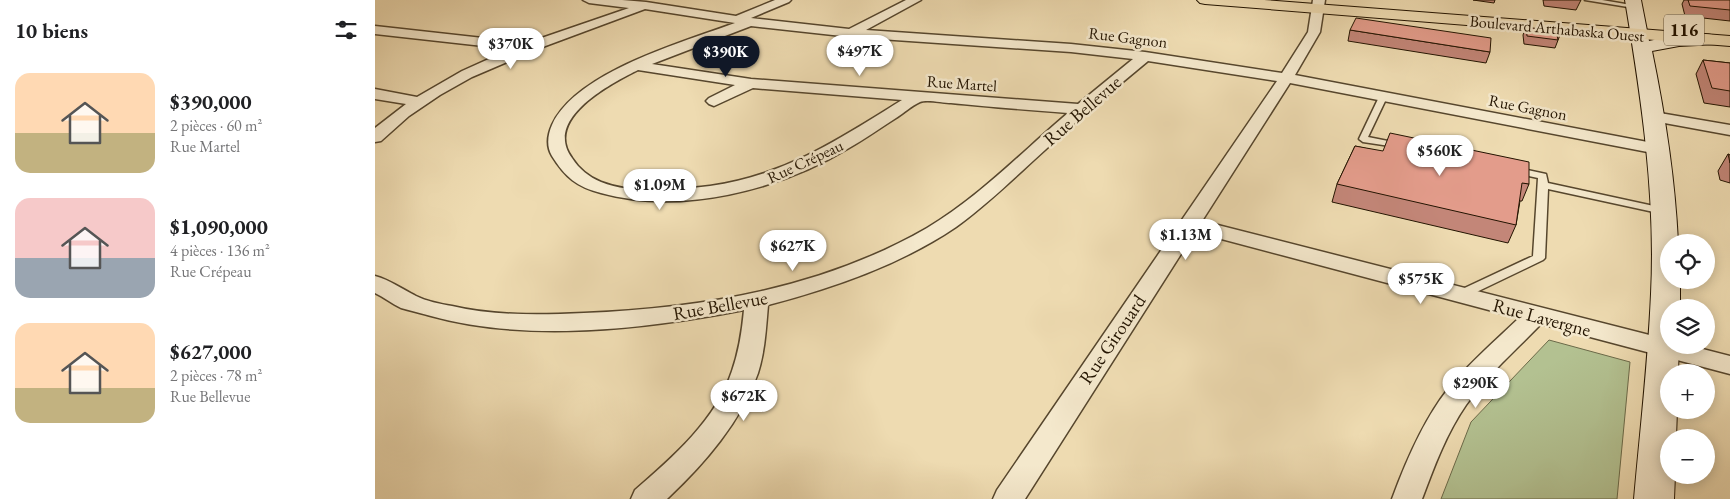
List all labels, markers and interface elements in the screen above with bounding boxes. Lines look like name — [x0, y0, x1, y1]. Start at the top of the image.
street label: Boulevard Arthabaska Ouest — [1469, 10, 1645, 47]
road number: 116 — [1664, 14, 1704, 46]
icon: filters — [332, 16, 360, 44]
text: 10 biens — [15, 17, 88, 44]
street label: Rue Gagnon — [1087, 22, 1169, 53]
pin: $370K — [476, 28, 546, 70]
text: $370K — [489, 33, 533, 54]
pin: $497K — [825, 34, 895, 77]
pin: $390K — [691, 36, 761, 78]
text: $497K — [838, 40, 882, 61]
text: $390K — [704, 41, 748, 62]
street label: Rue Bellevue — [1038, 70, 1127, 151]
street label: Rue Martel — [926, 71, 998, 96]
text: $390,000 — [170, 88, 252, 115]
street label: Rue Gagnon — [1487, 90, 1569, 125]
icon: home — [55, 93, 115, 153]
text: 2 pièces · 60 m² — [170, 115, 262, 136]
street label: Rue Crépeau — [764, 134, 847, 188]
pin: $560K — [1405, 134, 1475, 177]
text: Rue Martel — [170, 136, 240, 157]
text: $560K — [1418, 140, 1462, 161]
pin: $1.09M — [619, 168, 701, 211]
text: $1.09M — [634, 174, 686, 195]
text: $1,090,000 — [170, 213, 268, 240]
icon: home — [55, 218, 115, 278]
pin: $1.13M — [1145, 218, 1227, 261]
text: $1.13M — [1160, 224, 1212, 245]
pin: $627K — [758, 230, 828, 272]
map controls — [1660, 234, 1715, 484]
button: locate — [1660, 234, 1715, 289]
text: $627K — [771, 235, 815, 256]
text: 4 pièces · 136 m² — [170, 240, 270, 261]
text: Rue Crépeau — [170, 261, 252, 282]
pin: $575K — [1386, 262, 1456, 305]
text: $575K — [1399, 268, 1443, 289]
street label: Rue Bellevue — [671, 285, 769, 326]
street label: Rue Girouard — [1073, 289, 1152, 389]
street label: Rue Lavergne — [1490, 292, 1594, 343]
button: layers — [1660, 299, 1715, 354]
text: $627,000 — [170, 338, 252, 365]
icon: home — [55, 343, 115, 403]
button: + — [1660, 364, 1715, 419]
text: 2 pièces · 78 m² — [170, 365, 262, 386]
pin: $290K — [1441, 366, 1511, 409]
text: $290K — [1454, 372, 1498, 393]
pin: $672K — [709, 380, 779, 422]
text: $672K — [722, 385, 766, 406]
text: Rue Bellevue — [170, 386, 251, 407]
button: − — [1660, 429, 1715, 484]

